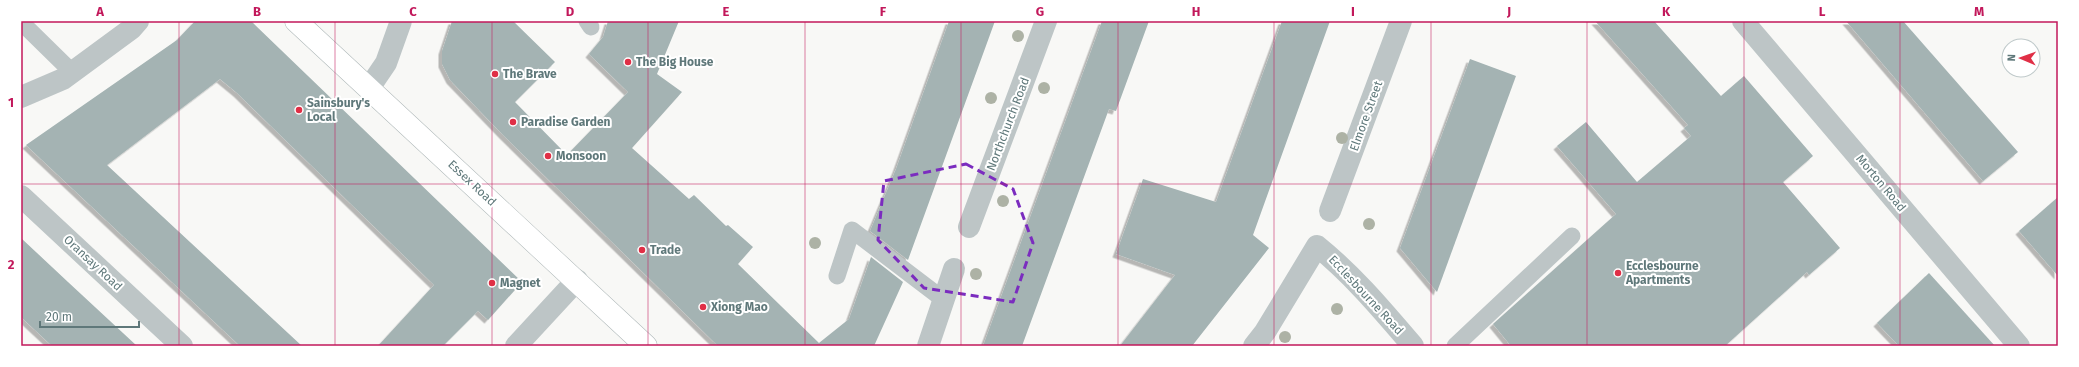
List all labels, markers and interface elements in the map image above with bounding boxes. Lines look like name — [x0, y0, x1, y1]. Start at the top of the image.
text: A — [95, 4, 104, 19]
text: B — [253, 4, 261, 19]
text: C — [409, 4, 417, 19]
text: D — [566, 4, 575, 19]
text: E — [723, 4, 730, 19]
text: F — [880, 4, 887, 19]
text: G — [1036, 4, 1044, 19]
text: H — [1192, 4, 1200, 19]
text: I — [1351, 4, 1355, 19]
text: J — [1506, 4, 1511, 19]
text: K — [1662, 4, 1671, 19]
text: L — [1819, 4, 1826, 19]
text: M — [1974, 4, 1984, 19]
north arrow — [2001, 38, 2041, 78]
text: N — [2005, 54, 2018, 62]
place label: The Big House — [636, 55, 714, 69]
marker: The Big House — [623, 57, 633, 67]
place label: The Brave — [503, 67, 557, 81]
marker: The Brave — [490, 69, 500, 79]
street label: Northchurch Road — [984, 75, 1032, 173]
street label: Elmore Street — [1347, 78, 1385, 153]
text: 1 — [8, 95, 14, 110]
place label: Sainsbury's Local — [307, 96, 370, 124]
marker: Sainsbury's Local — [294, 105, 304, 115]
place label: Paradise Garden — [521, 115, 611, 129]
marker: Paradise Garden — [508, 117, 518, 127]
place label: Monsoon — [556, 149, 606, 163]
marker: Monsoon — [543, 151, 553, 161]
street label: Morton Road — [1853, 152, 1909, 214]
street label: Essex Road — [445, 157, 499, 209]
street label: Oransay Road — [61, 232, 125, 294]
place label: Trade — [650, 243, 681, 257]
marker: Trade — [637, 245, 647, 255]
street label: Ecclesbourne Road — [1326, 252, 1406, 338]
text: 2 — [8, 257, 15, 272]
place label: Ecclesbourne Apartments — [1625, 259, 1699, 287]
marker: Ecclesbourne Apartments — [1613, 268, 1623, 278]
place label: Magnet — [500, 276, 541, 290]
marker: Magnet — [487, 278, 497, 288]
place label: Xiong Mao — [710, 300, 768, 314]
marker: Xiong Mao — [698, 302, 708, 312]
scale bar — [40, 303, 139, 329]
text: 20 m — [46, 310, 72, 324]

